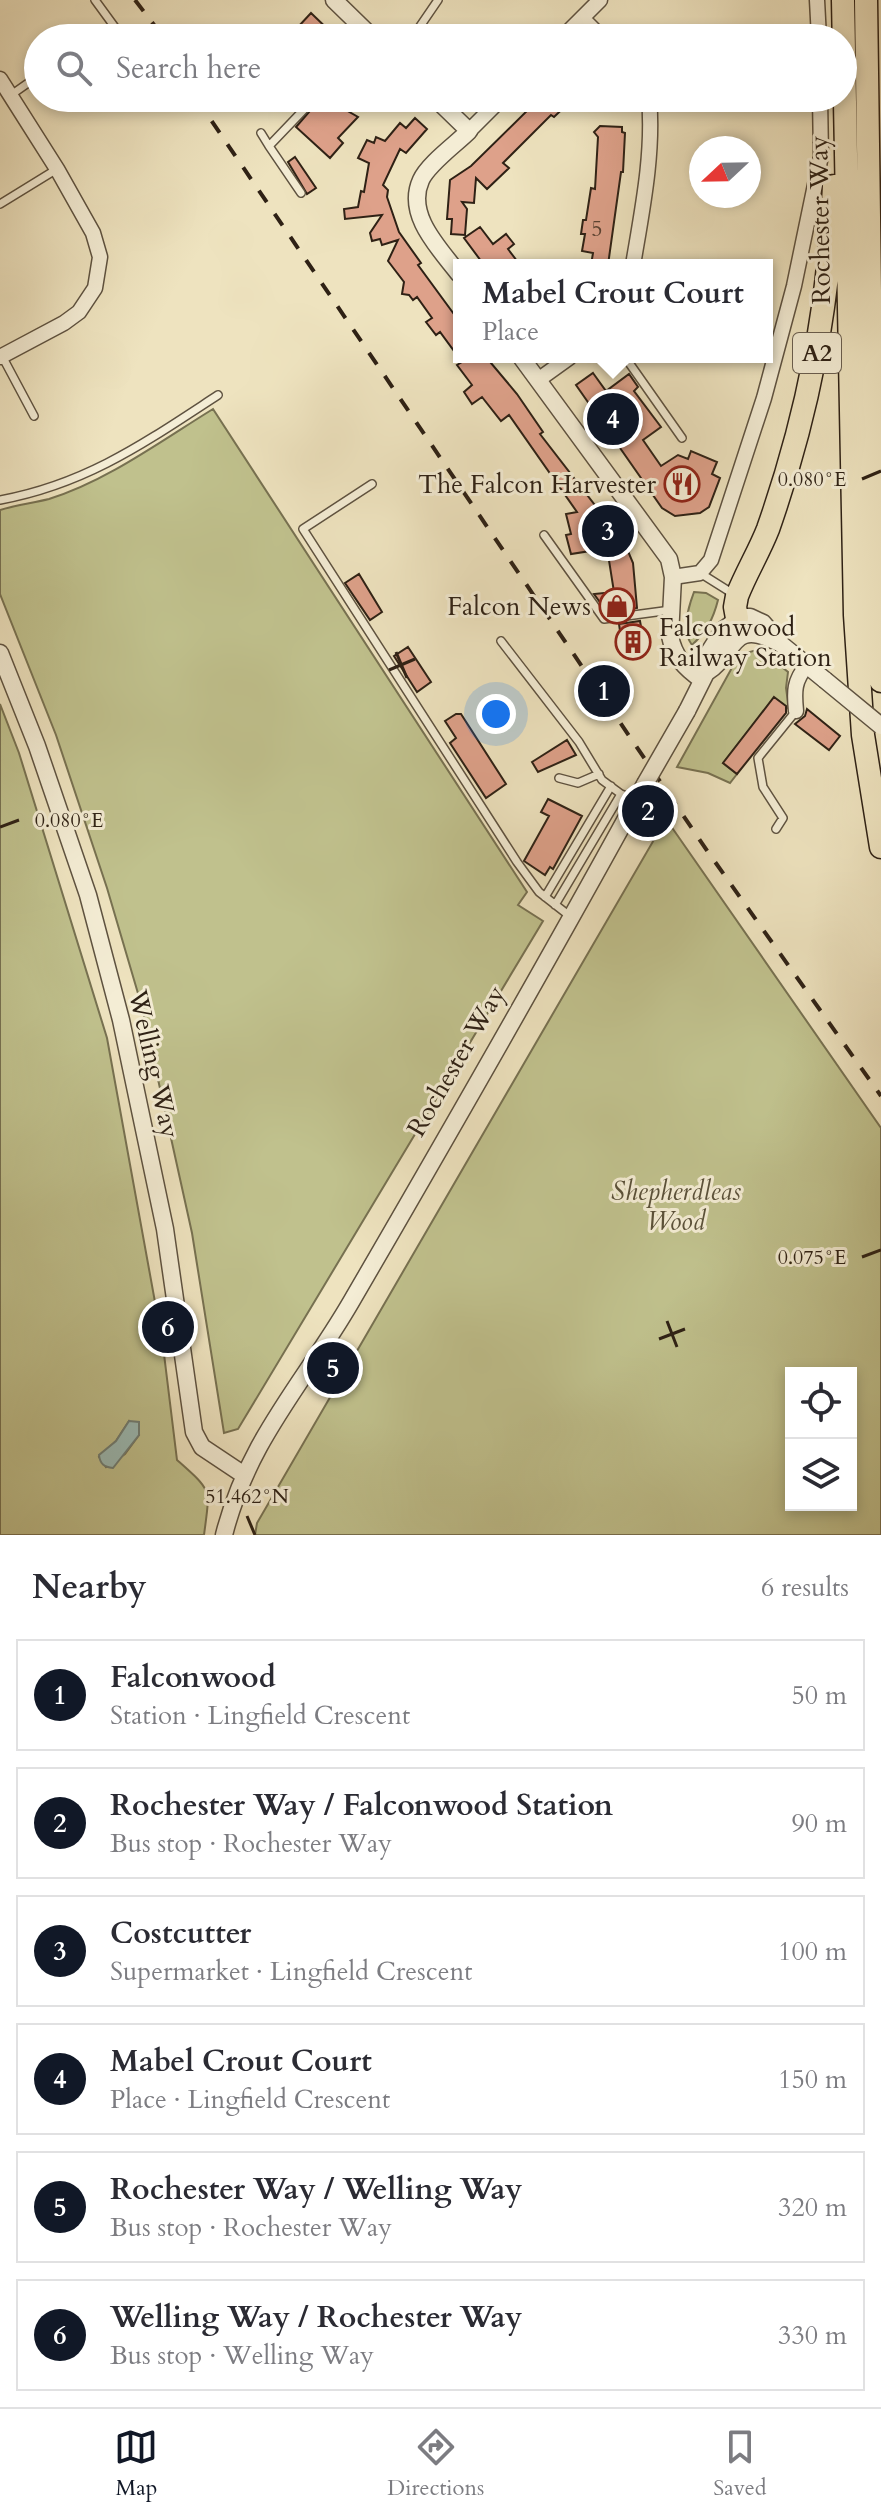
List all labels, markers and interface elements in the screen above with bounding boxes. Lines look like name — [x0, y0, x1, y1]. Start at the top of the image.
search box — [24, 24, 857, 112]
icon: search — [52, 46, 96, 90]
text: Search here — [116, 48, 261, 89]
street label: Rochester Way — [801, 135, 839, 305]
north arrow — [689, 136, 761, 208]
house number: 5 — [591, 214, 603, 244]
popup — [453, 259, 773, 363]
text: Mabel Crout Court — [482, 273, 744, 314]
text: Place — [482, 314, 539, 349]
road number: A2 — [793, 333, 841, 373]
pin: 4 — [587, 389, 639, 449]
restaurant icon: The Falcon Harvester — [663, 465, 701, 503]
text: 0.080°E — [778, 466, 846, 493]
place label: The Falcon Harvester — [418, 467, 657, 502]
pin: 3 — [582, 501, 634, 561]
shop icon: Falcon News — [598, 587, 636, 625]
place label: Falcon News — [447, 589, 591, 624]
place label: Falconwood Railway Station — [659, 610, 832, 675]
building icon: Falconwood Railway Station — [614, 623, 652, 661]
pin: 1 — [578, 661, 630, 721]
your location — [476, 694, 516, 734]
pin: 2 — [622, 781, 674, 841]
text: 0.080°E — [35, 807, 103, 834]
street label: Rochester Way — [399, 979, 514, 1143]
street label: Welling Way — [120, 985, 188, 1142]
park label: Shepherdleas Wood — [611, 1174, 741, 1239]
text: 0.075°E — [778, 1244, 846, 1271]
pin: 6 — [142, 1297, 194, 1357]
pin: 5 — [307, 1338, 359, 1398]
map controls — [785, 1367, 857, 1511]
button: locate — [785, 1367, 857, 1439]
button: layers — [785, 1439, 857, 1511]
text: 51.462°N — [205, 1483, 289, 1510]
text: Nearby — [32, 1564, 147, 1610]
text: 6 results — [761, 1570, 849, 1605]
text: Falconwood — [110, 1657, 276, 1698]
text: 1 — [53, 1678, 67, 1713]
text: 50 m — [791, 1678, 847, 1713]
text: Station · Lingfield Crescent — [110, 1698, 410, 1733]
text: Rochester Way / Falconwood Station — [110, 1785, 613, 1826]
text: 2 — [53, 1806, 67, 1841]
text: 90 m — [791, 1806, 847, 1841]
text: Bus stop · Rochester Way — [110, 1826, 392, 1861]
text: Costcutter — [110, 1913, 251, 1954]
text: 3 — [53, 1934, 67, 1969]
text: 100 m — [778, 1934, 847, 1969]
text: Supermarket · Lingfield Crescent — [110, 1954, 472, 1989]
text: Mabel Crout Court — [110, 2041, 372, 2082]
text: 4 — [53, 2062, 67, 2097]
text: 150 m — [778, 2062, 847, 2097]
text: Place · Lingfield Crescent — [110, 2082, 390, 2117]
text: Rochester Way / Welling Way — [110, 2169, 522, 2210]
text: 5 — [53, 2190, 67, 2225]
text: 320 m — [778, 2190, 847, 2225]
text: Bus stop · Rochester Way — [110, 2210, 392, 2245]
text: Welling Way / Rochester Way — [110, 2297, 522, 2338]
text: 6 — [53, 2318, 67, 2353]
text: 330 m — [778, 2318, 847, 2353]
text: Bus stop · Welling Way — [110, 2338, 374, 2373]
tab: Map — [114, 2425, 158, 2503]
tab: Directions — [387, 2425, 484, 2503]
tab: Saved — [713, 2425, 767, 2503]

